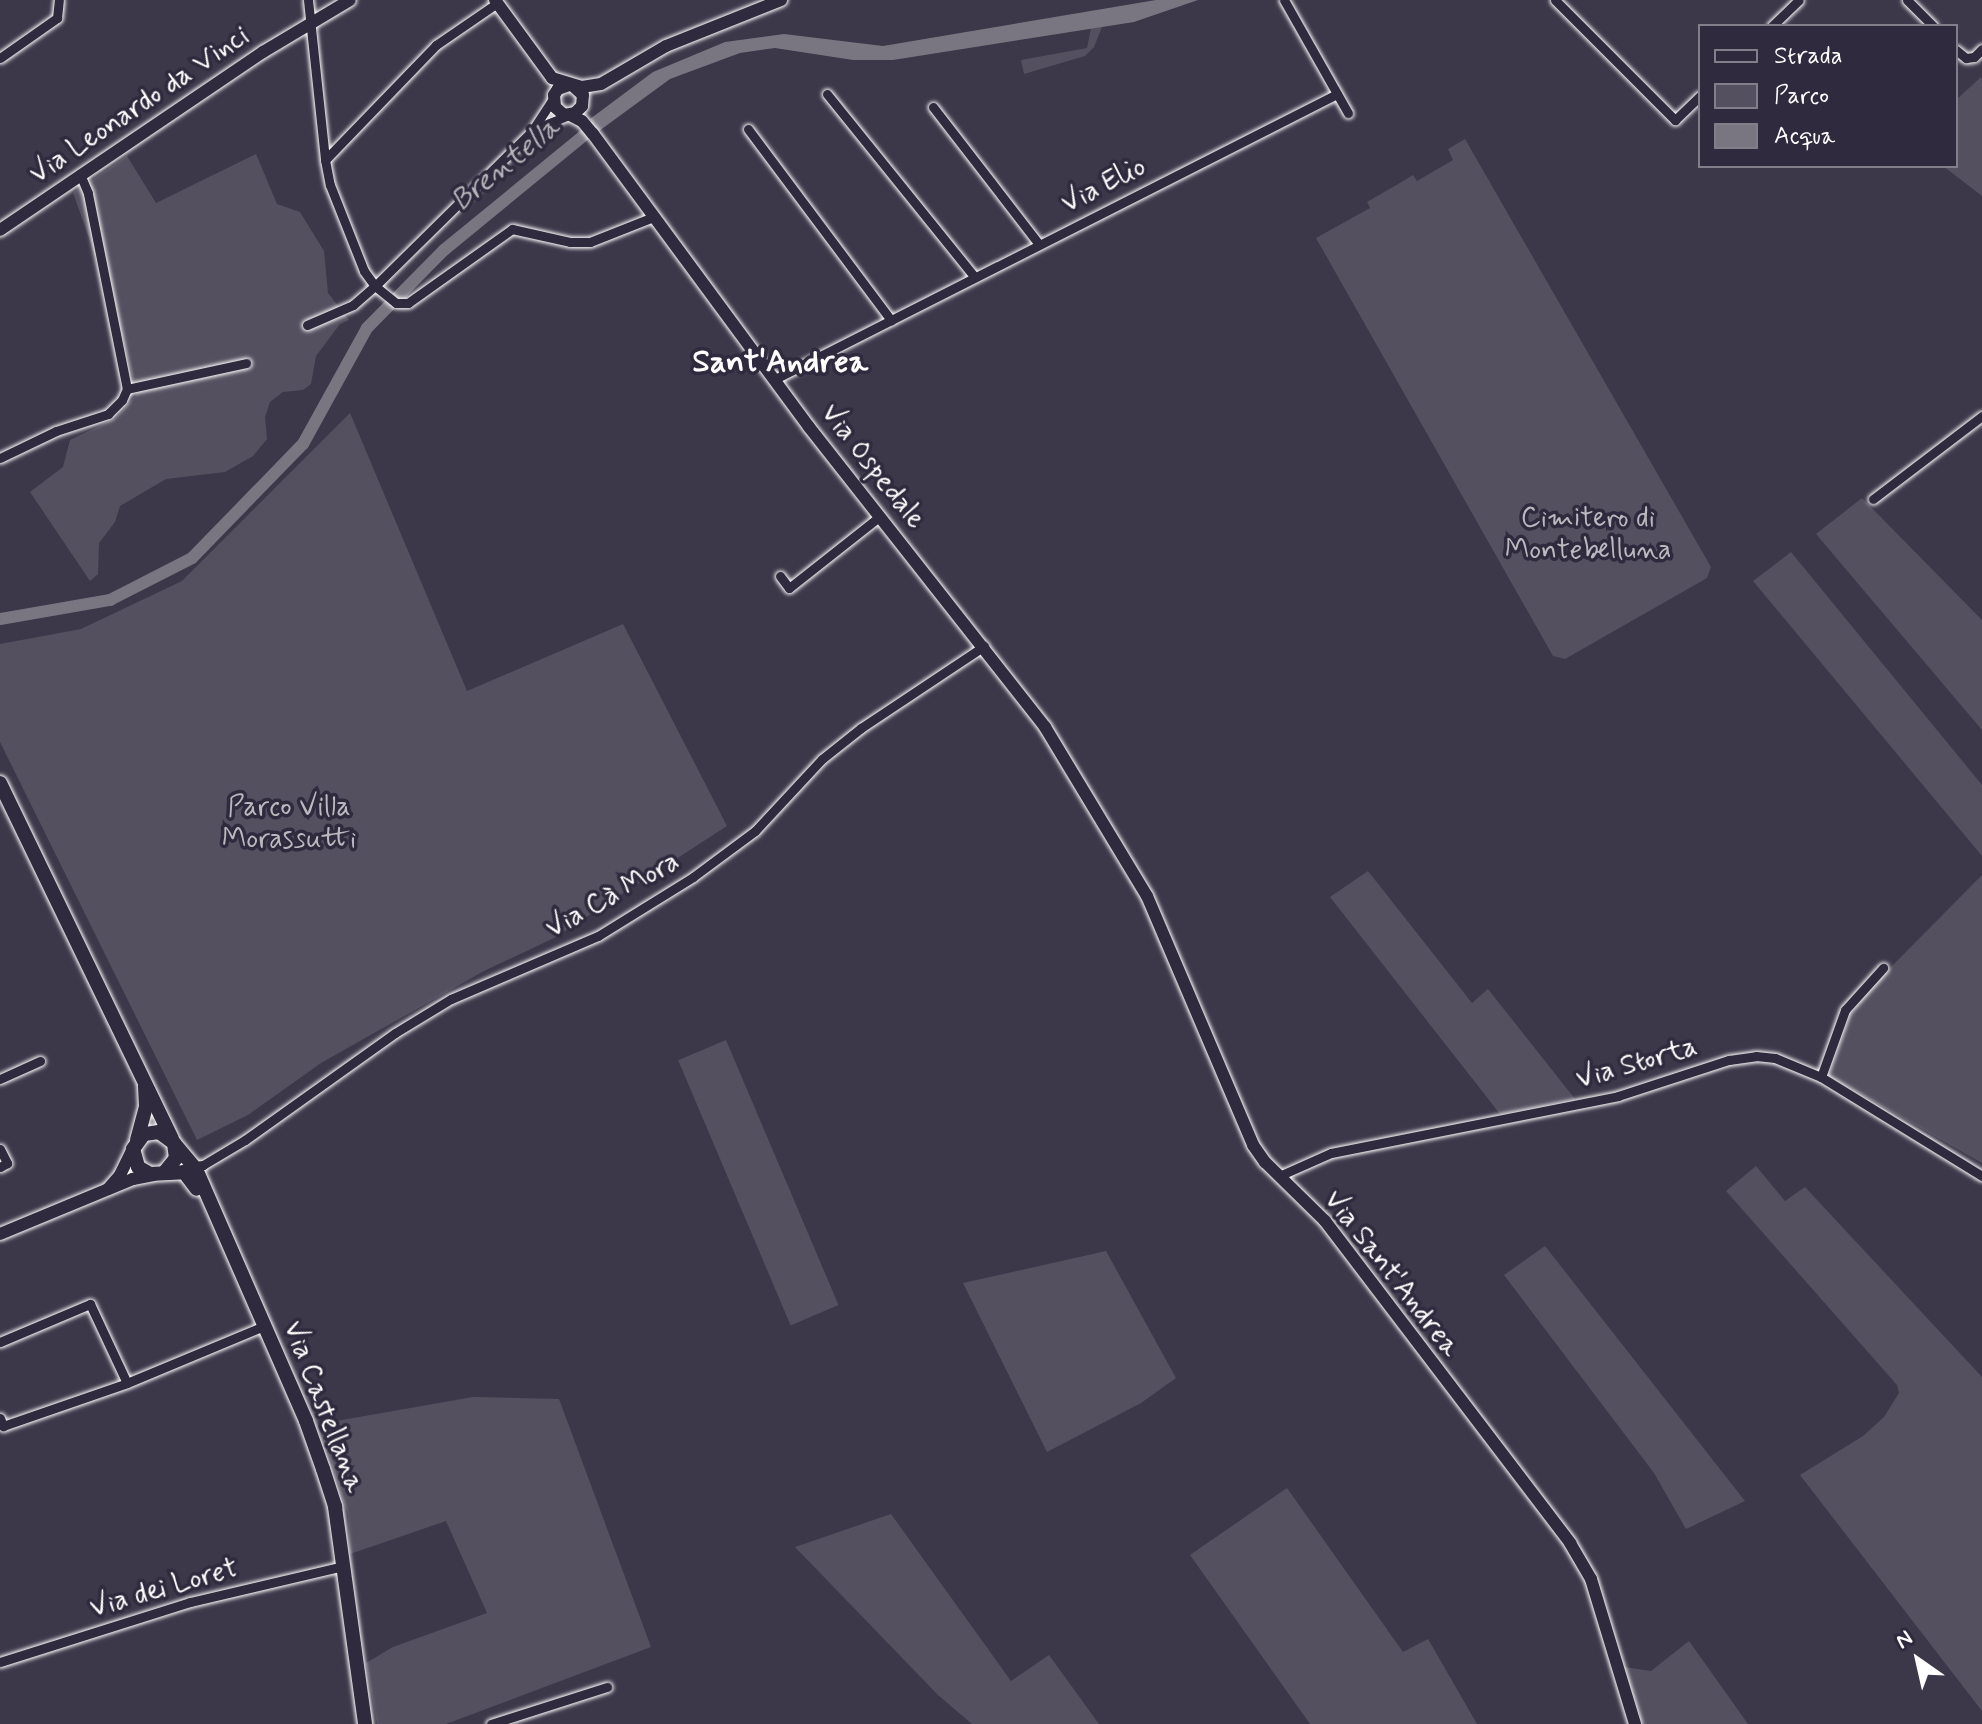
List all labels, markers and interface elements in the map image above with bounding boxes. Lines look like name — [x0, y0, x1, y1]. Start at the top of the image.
street label: Via Leonardo da Vinci — [24, 20, 256, 192]
legend — [1698, 24, 1958, 168]
text: Strada — [1774, 41, 1843, 72]
text: Parco — [1774, 81, 1829, 112]
water label: Brentella — [444, 110, 568, 220]
text: Acqua — [1774, 121, 1835, 152]
street label: Via Elio — [1056, 151, 1152, 221]
district label: Sant'Andrea — [692, 343, 868, 381]
street label: Via Ospedale — [811, 396, 933, 538]
park label: Cimitero di Montebelluna — [1505, 502, 1671, 568]
park label: Parco Villa Morassutti — [222, 791, 356, 857]
street label: Via Cà Mora — [540, 846, 686, 946]
street label: Via Storta — [1572, 1031, 1702, 1097]
street label: Via Sant'Andrea — [1316, 1185, 1466, 1363]
street label: Via Castellana — [275, 1318, 371, 1496]
street label: Via dei Loret — [86, 1552, 242, 1626]
north arrow — [1878, 1620, 1958, 1700]
text: N — [1891, 1624, 1918, 1656]

